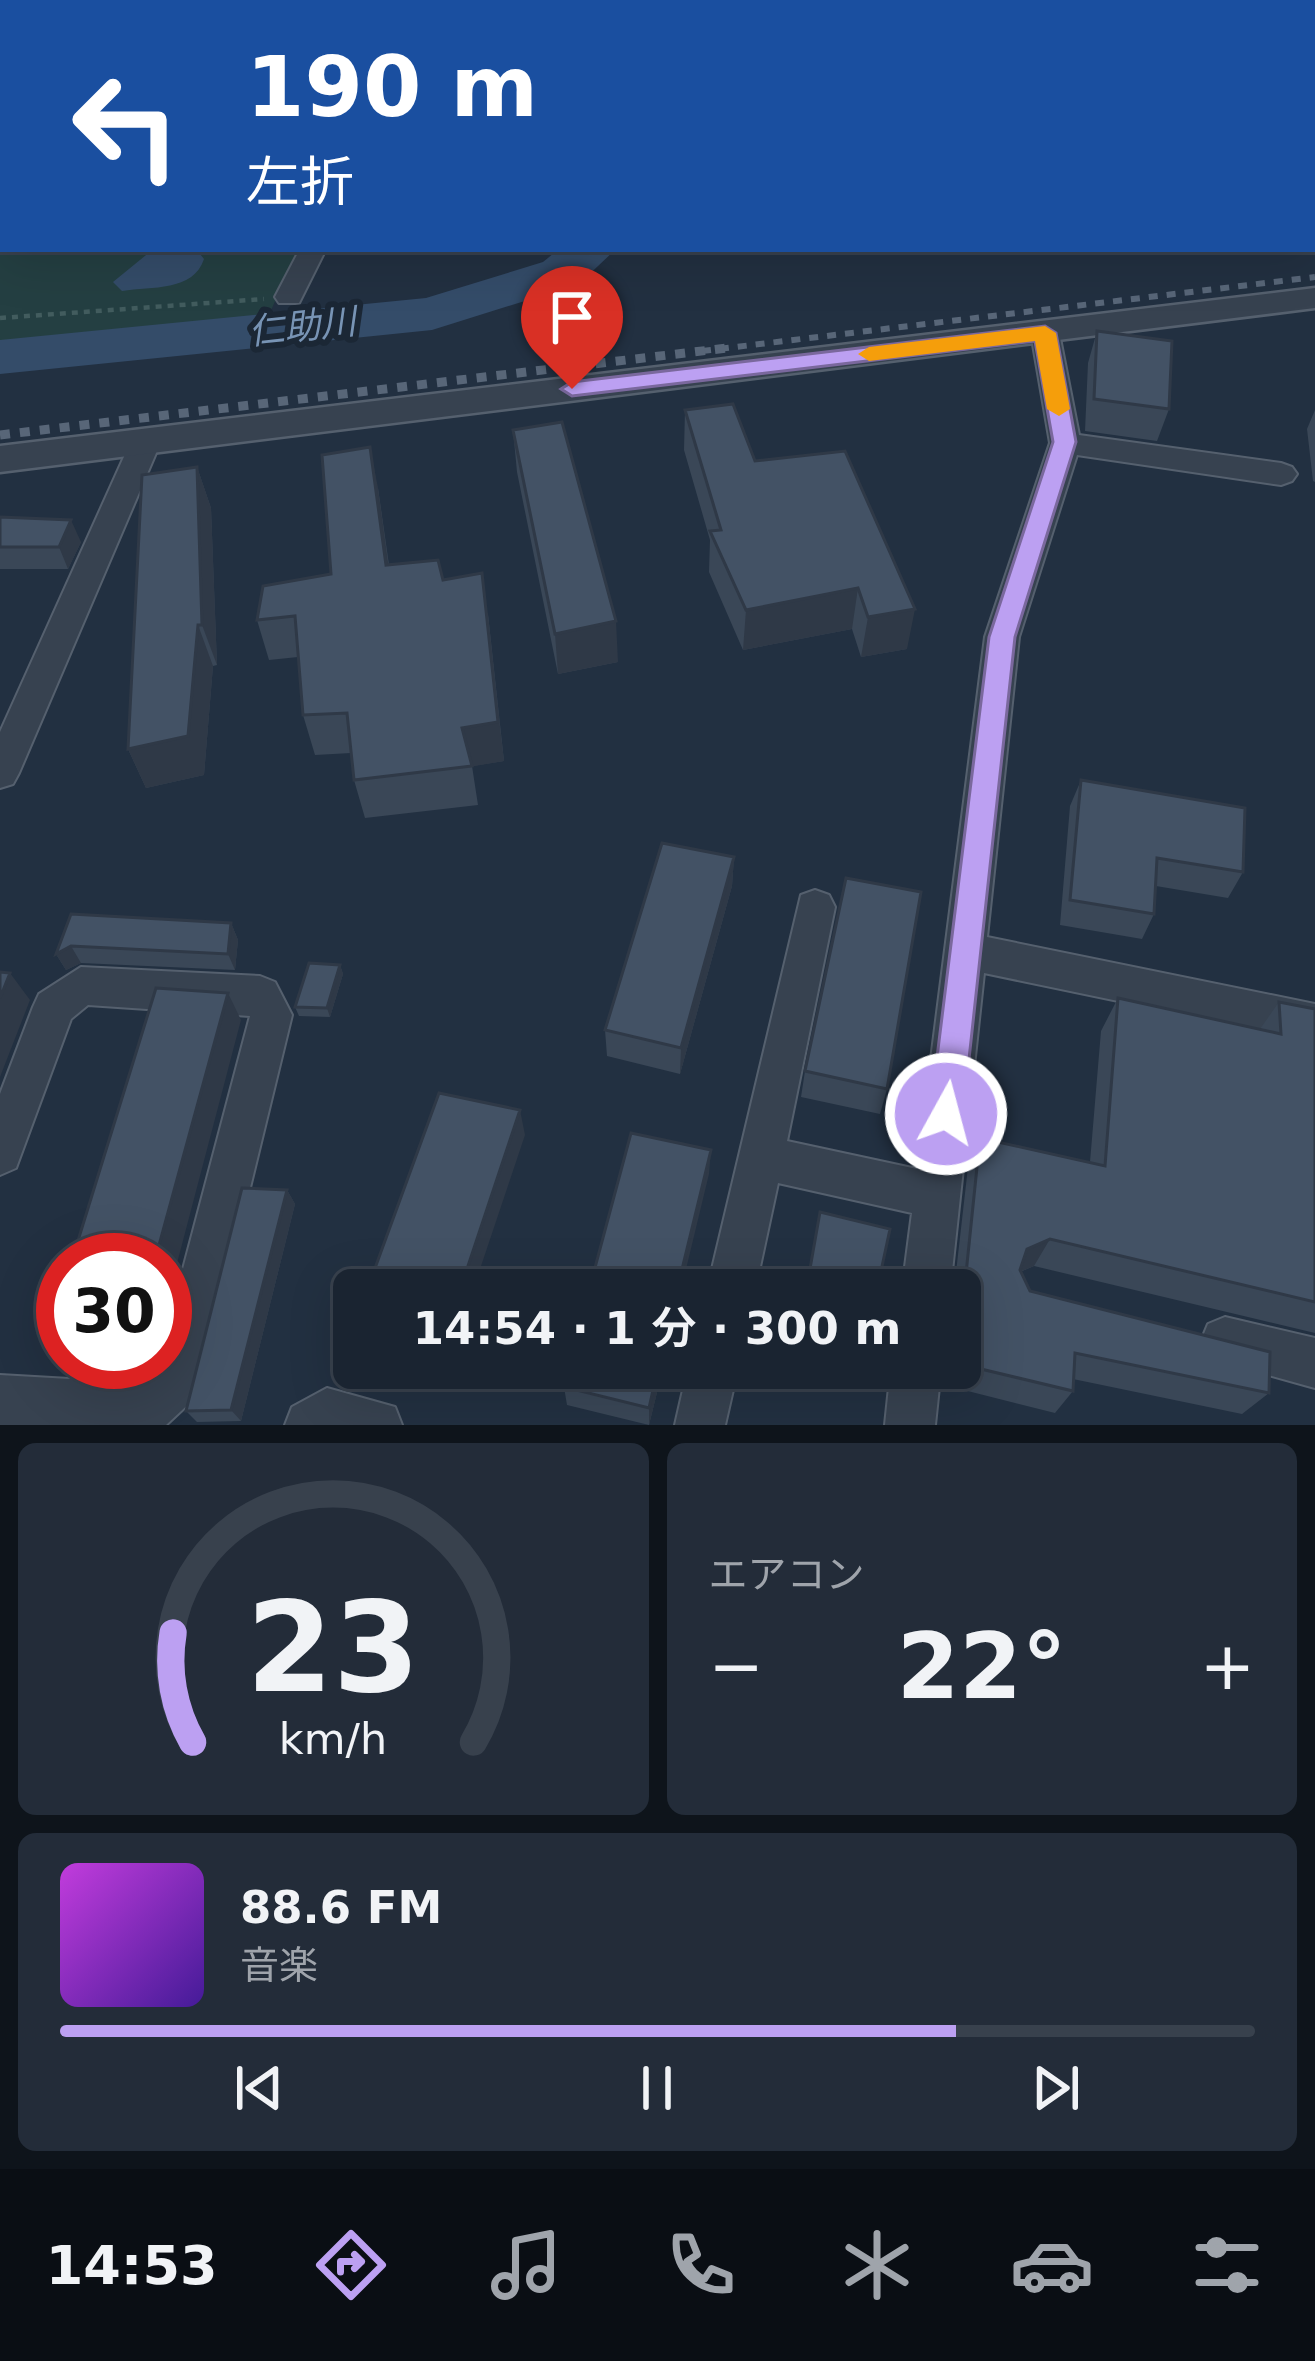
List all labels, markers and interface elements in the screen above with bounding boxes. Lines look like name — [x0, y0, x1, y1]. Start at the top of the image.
text: 190 m — [246, 38, 538, 136]
icon: left — [48, 48, 204, 204]
text: 左折 — [246, 151, 354, 214]
pin — [521, 266, 623, 389]
icon: arrive — [539, 284, 605, 350]
water label: 仁助川 — [246, 300, 362, 353]
position arrow — [883, 1051, 1009, 1177]
speed limit sign: 30 — [36, 1233, 192, 1389]
text: 14:54 · 1 分 · 300 m — [413, 1302, 901, 1355]
text: エアコン — [709, 1552, 865, 1597]
text: 23 — [246, 1575, 420, 1720]
text: 22° — [897, 1614, 1067, 1719]
text: − — [709, 1628, 764, 1705]
text: + — [1200, 1628, 1255, 1705]
text: km/h — [279, 1714, 387, 1764]
text: 88.6 FM — [240, 1881, 442, 1934]
text: 音楽 — [240, 1943, 318, 1988]
icon: previous — [226, 2055, 292, 2121]
icon: pause — [624, 2055, 690, 2121]
icon: next — [1023, 2055, 1089, 2121]
icon: directions — [309, 2223, 393, 2307]
icon: music — [484, 2223, 568, 2307]
icon: phone — [659, 2223, 743, 2307]
icon: climate — [835, 2223, 919, 2307]
icon: car — [1010, 2223, 1094, 2307]
icon: filters — [1185, 2223, 1269, 2307]
text: 14:53 — [46, 2234, 218, 2297]

